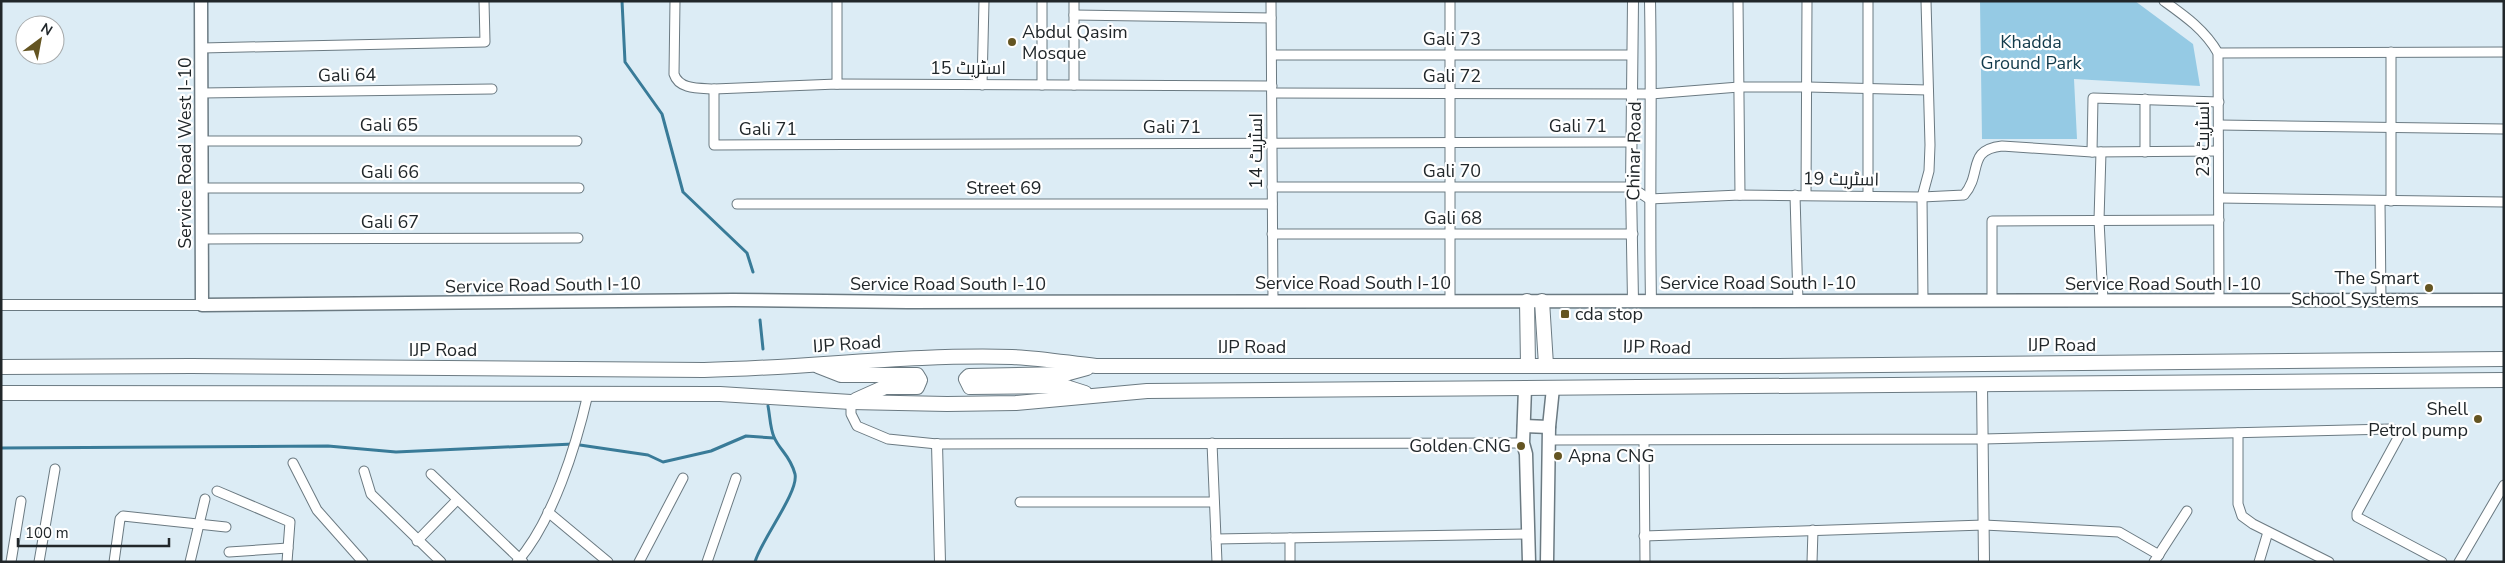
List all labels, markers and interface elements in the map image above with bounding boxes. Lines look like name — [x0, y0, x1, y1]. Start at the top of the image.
north arrow — [15, 15, 65, 65]
text: N — [37, 19, 56, 40]
place label: Abdul Qasim Mosque — [1022, 20, 1128, 65]
street label: Gali 73 — [1423, 27, 1481, 51]
park label: Khadda Ground Park — [1981, 30, 2082, 75]
marker: Abdul Qasim Mosque — [1006, 36, 1018, 48]
street label: اسٹریٹ 15 — [930, 56, 1006, 80]
street label: Service Road West I-10 — [173, 57, 197, 249]
street label: Gali 64 — [318, 62, 377, 88]
street label: Gali 72 — [1423, 64, 1481, 88]
street label: Chinar Road — [1621, 101, 1647, 201]
street label: اسٹریٹ 23 — [2191, 101, 2215, 177]
street label: Gali 65 — [360, 113, 418, 137]
street label: اسٹریٹ 14 — [1244, 113, 1268, 189]
street label: Gali 71 — [1549, 114, 1607, 138]
street label: Gali 71 — [1143, 115, 1201, 139]
street label: Gali 71 — [739, 117, 797, 141]
street label: Gali 70 — [1423, 159, 1481, 183]
street label: Gali 66 — [361, 160, 419, 184]
street label: اسٹریٹ 19 — [1803, 166, 1879, 192]
street label: Street 69 — [966, 176, 1042, 200]
street label: Gali 68 — [1424, 206, 1482, 230]
street label: Gali 67 — [361, 210, 419, 234]
place label: The Smart School Systems — [2291, 266, 2420, 311]
street label: Service Road South I-10 — [445, 271, 641, 299]
street label: Service Road South I-10 — [1255, 271, 1451, 295]
street label: Service Road South I-10 — [1660, 271, 1856, 295]
street label: Service Road South I-10 — [850, 272, 1046, 296]
street label: Service Road South I-10 — [2065, 272, 2261, 296]
marker: The Smart School Systems — [2423, 282, 2435, 294]
place label: cda stop — [1575, 302, 1643, 326]
marker: cda stop — [1559, 308, 1571, 320]
street label: IJP Road — [812, 330, 882, 358]
street label: IJP Road — [2028, 333, 2096, 357]
street label: IJP Road — [1623, 334, 1691, 360]
street label: IJP Road — [1218, 335, 1286, 359]
street label: IJP Road — [409, 338, 477, 362]
place label: Shell Petrol pump — [2368, 397, 2469, 442]
marker: Shell Petrol pump — [2472, 413, 2484, 425]
place label: Golden CNG — [1409, 434, 1511, 458]
marker: Golden CNG — [1515, 440, 1527, 452]
place label: Apna CNG — [1568, 444, 1655, 468]
marker: Apna CNG — [1552, 450, 1564, 462]
scale bar — [18, 516, 169, 548]
text: 100 m — [25, 523, 69, 543]

